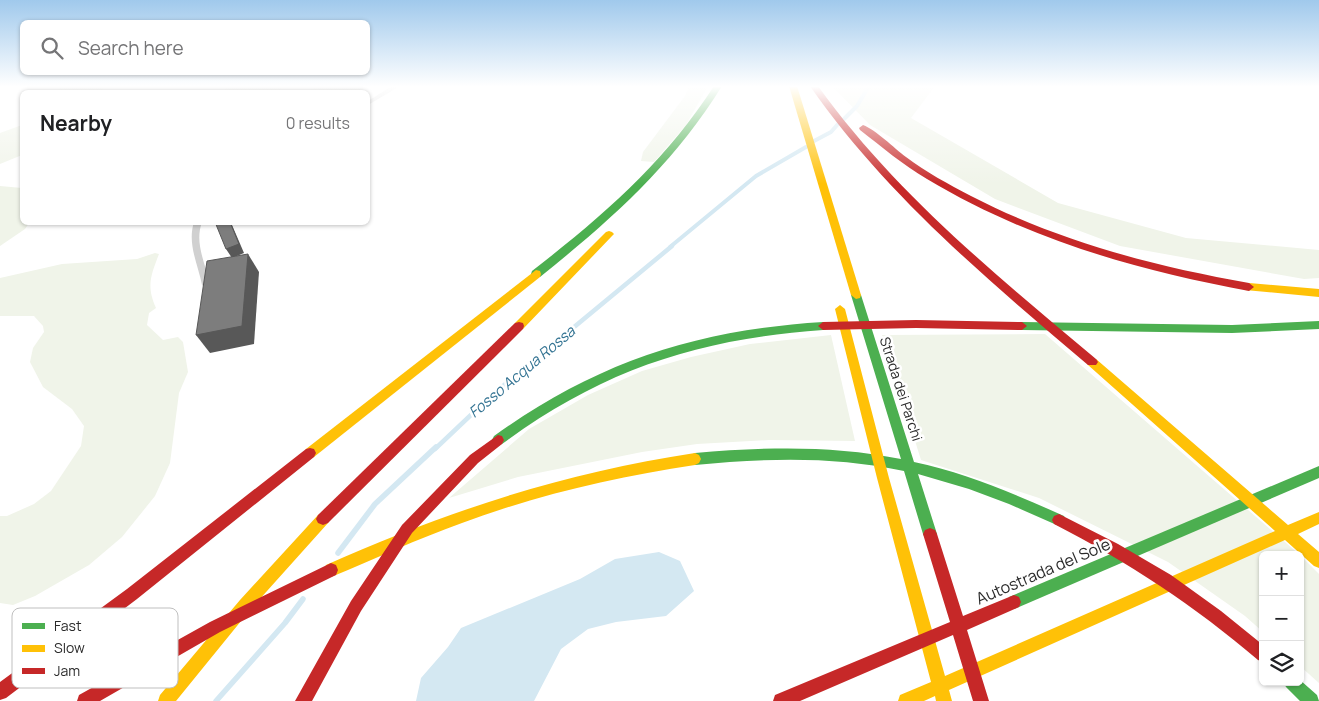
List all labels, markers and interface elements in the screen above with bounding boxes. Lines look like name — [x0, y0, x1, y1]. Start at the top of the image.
search box — [20, 20, 370, 75]
icon: search — [38, 34, 66, 62]
text: Search here — [78, 35, 184, 61]
text: Nearby — [40, 109, 112, 137]
text: 0 results — [286, 112, 350, 134]
water label: Fosso Acqua Rossa — [464, 320, 580, 422]
street label: Strada dei Parchi — [876, 334, 927, 443]
street label: Autostrada del Sole — [972, 533, 1114, 609]
map controls — [1259, 551, 1304, 686]
button: + — [1259, 551, 1304, 596]
button: − — [1259, 596, 1304, 641]
legend — [12, 608, 178, 688]
text: Fast — [54, 616, 82, 635]
text: Slow — [54, 638, 85, 657]
button: layers — [1259, 641, 1304, 686]
text: Jam — [54, 661, 80, 680]

